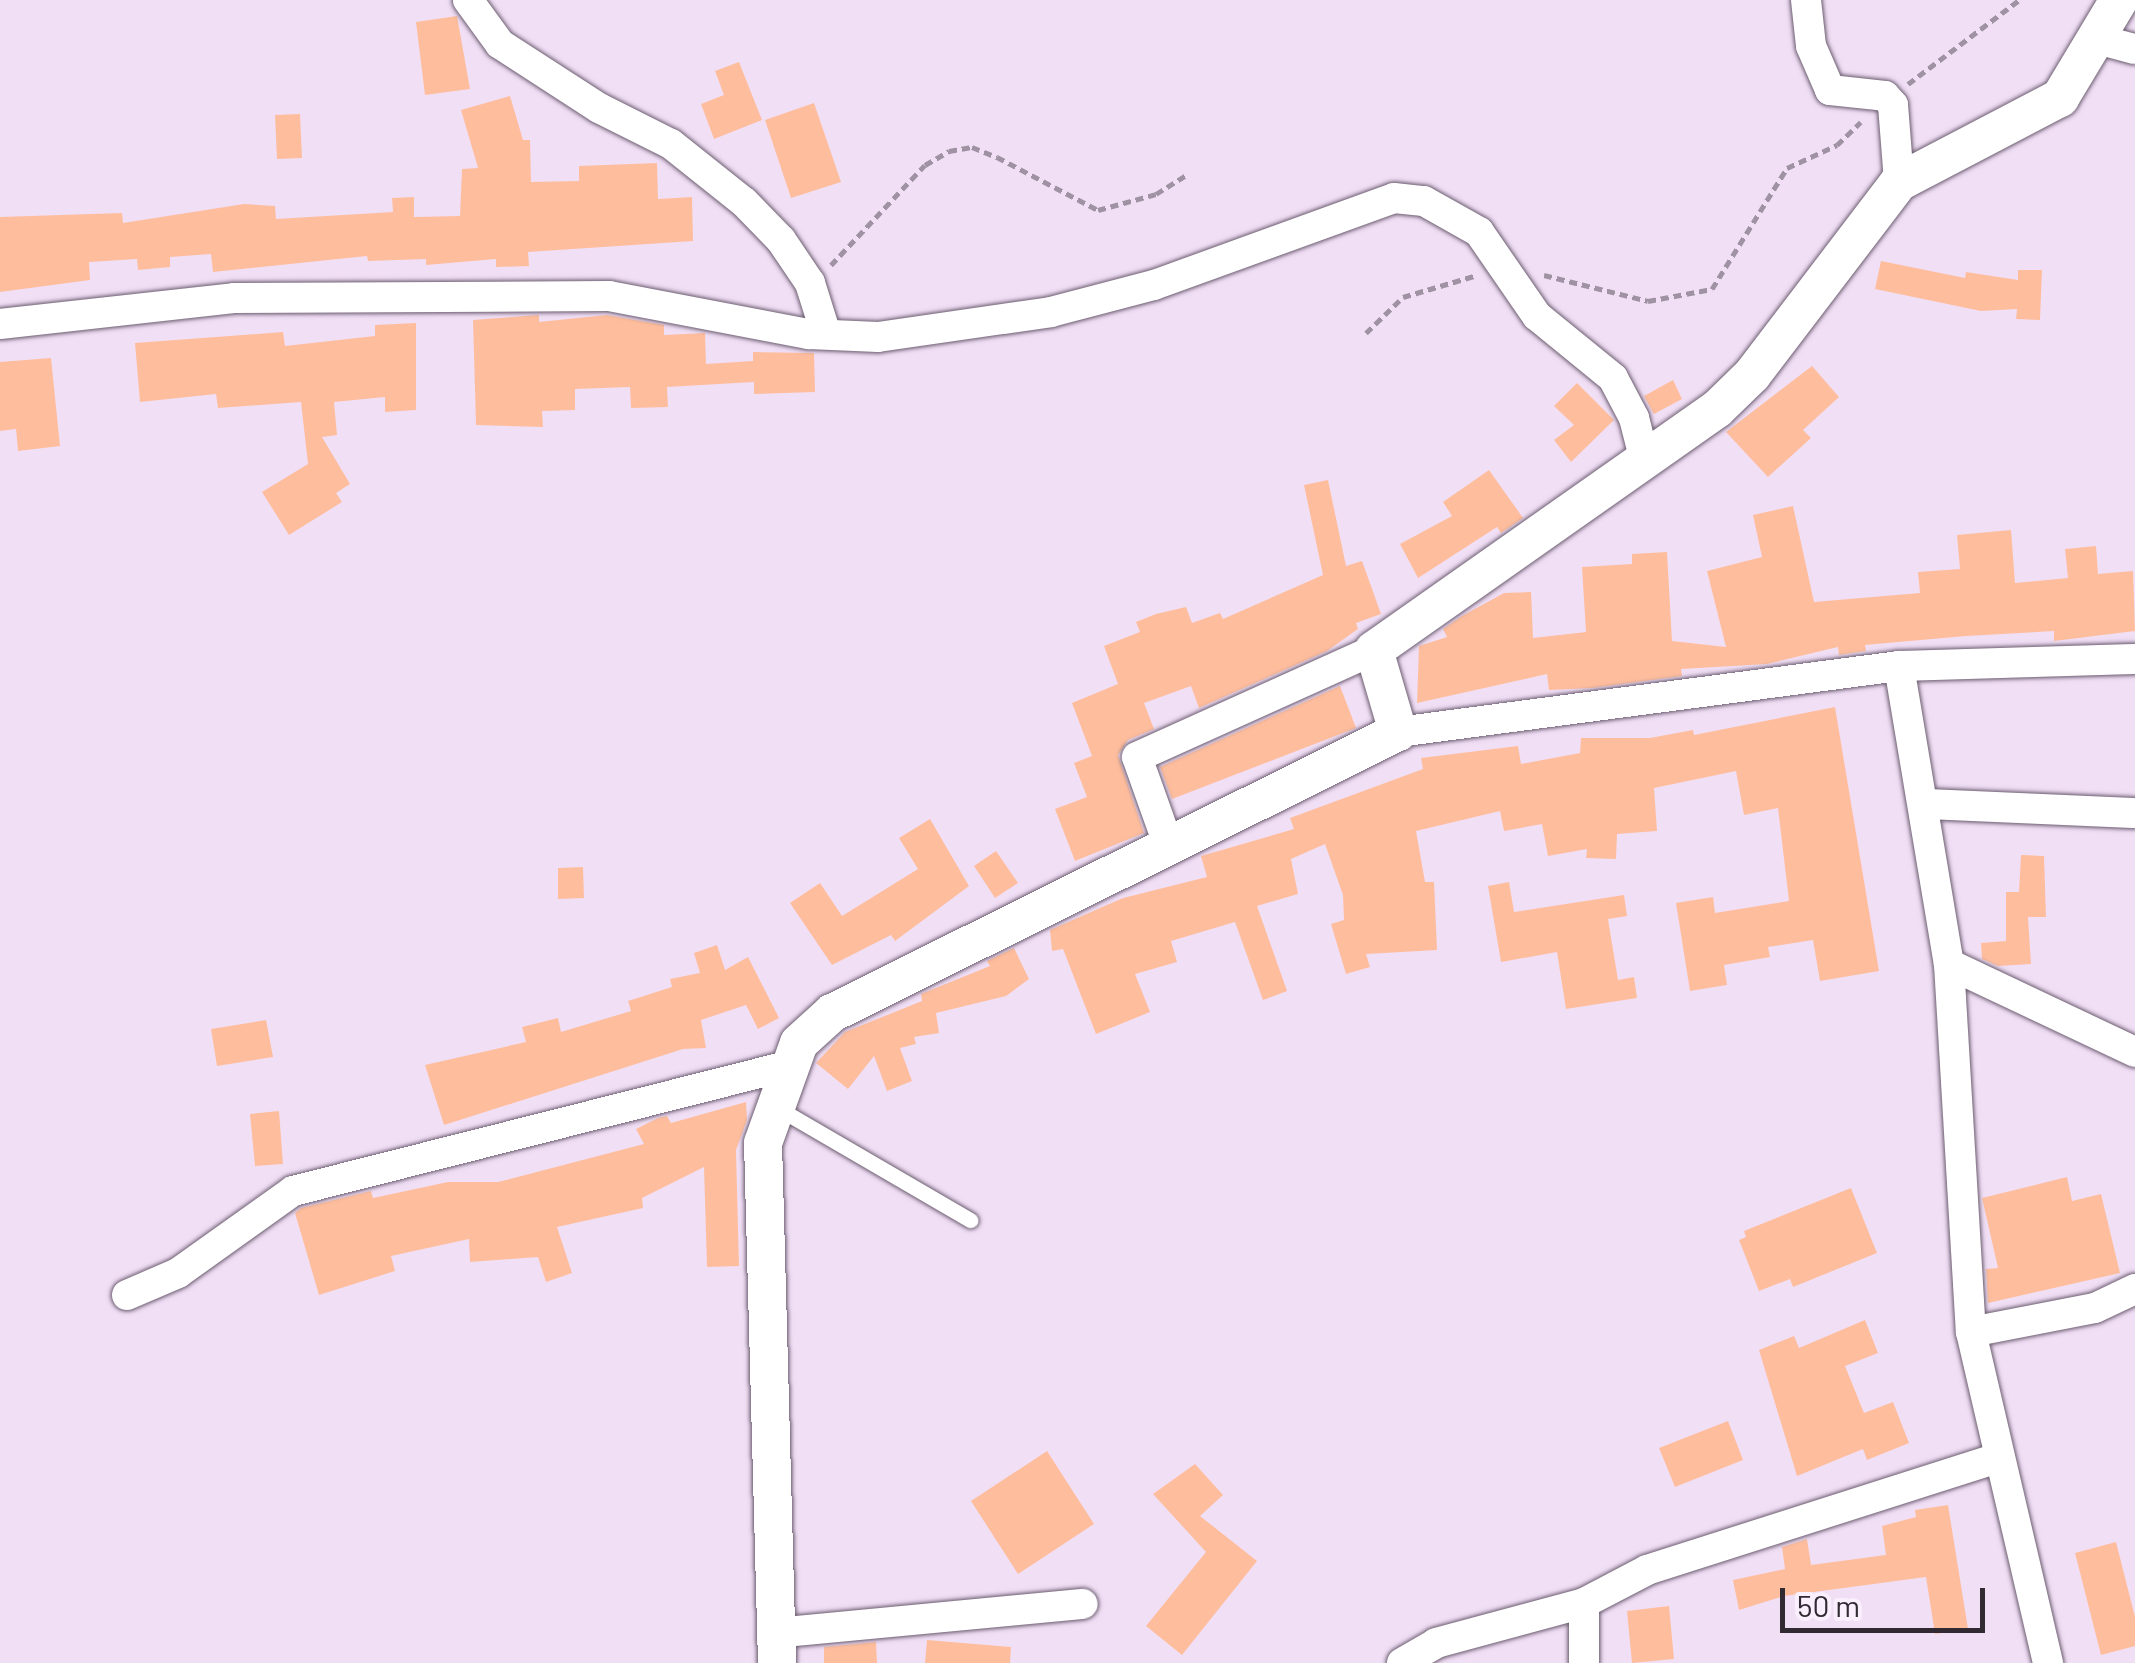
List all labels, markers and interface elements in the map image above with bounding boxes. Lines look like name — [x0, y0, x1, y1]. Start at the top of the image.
scale bar — [1785, 1568, 1990, 1630]
text: 50 m — [1797, 1587, 1860, 1623]

